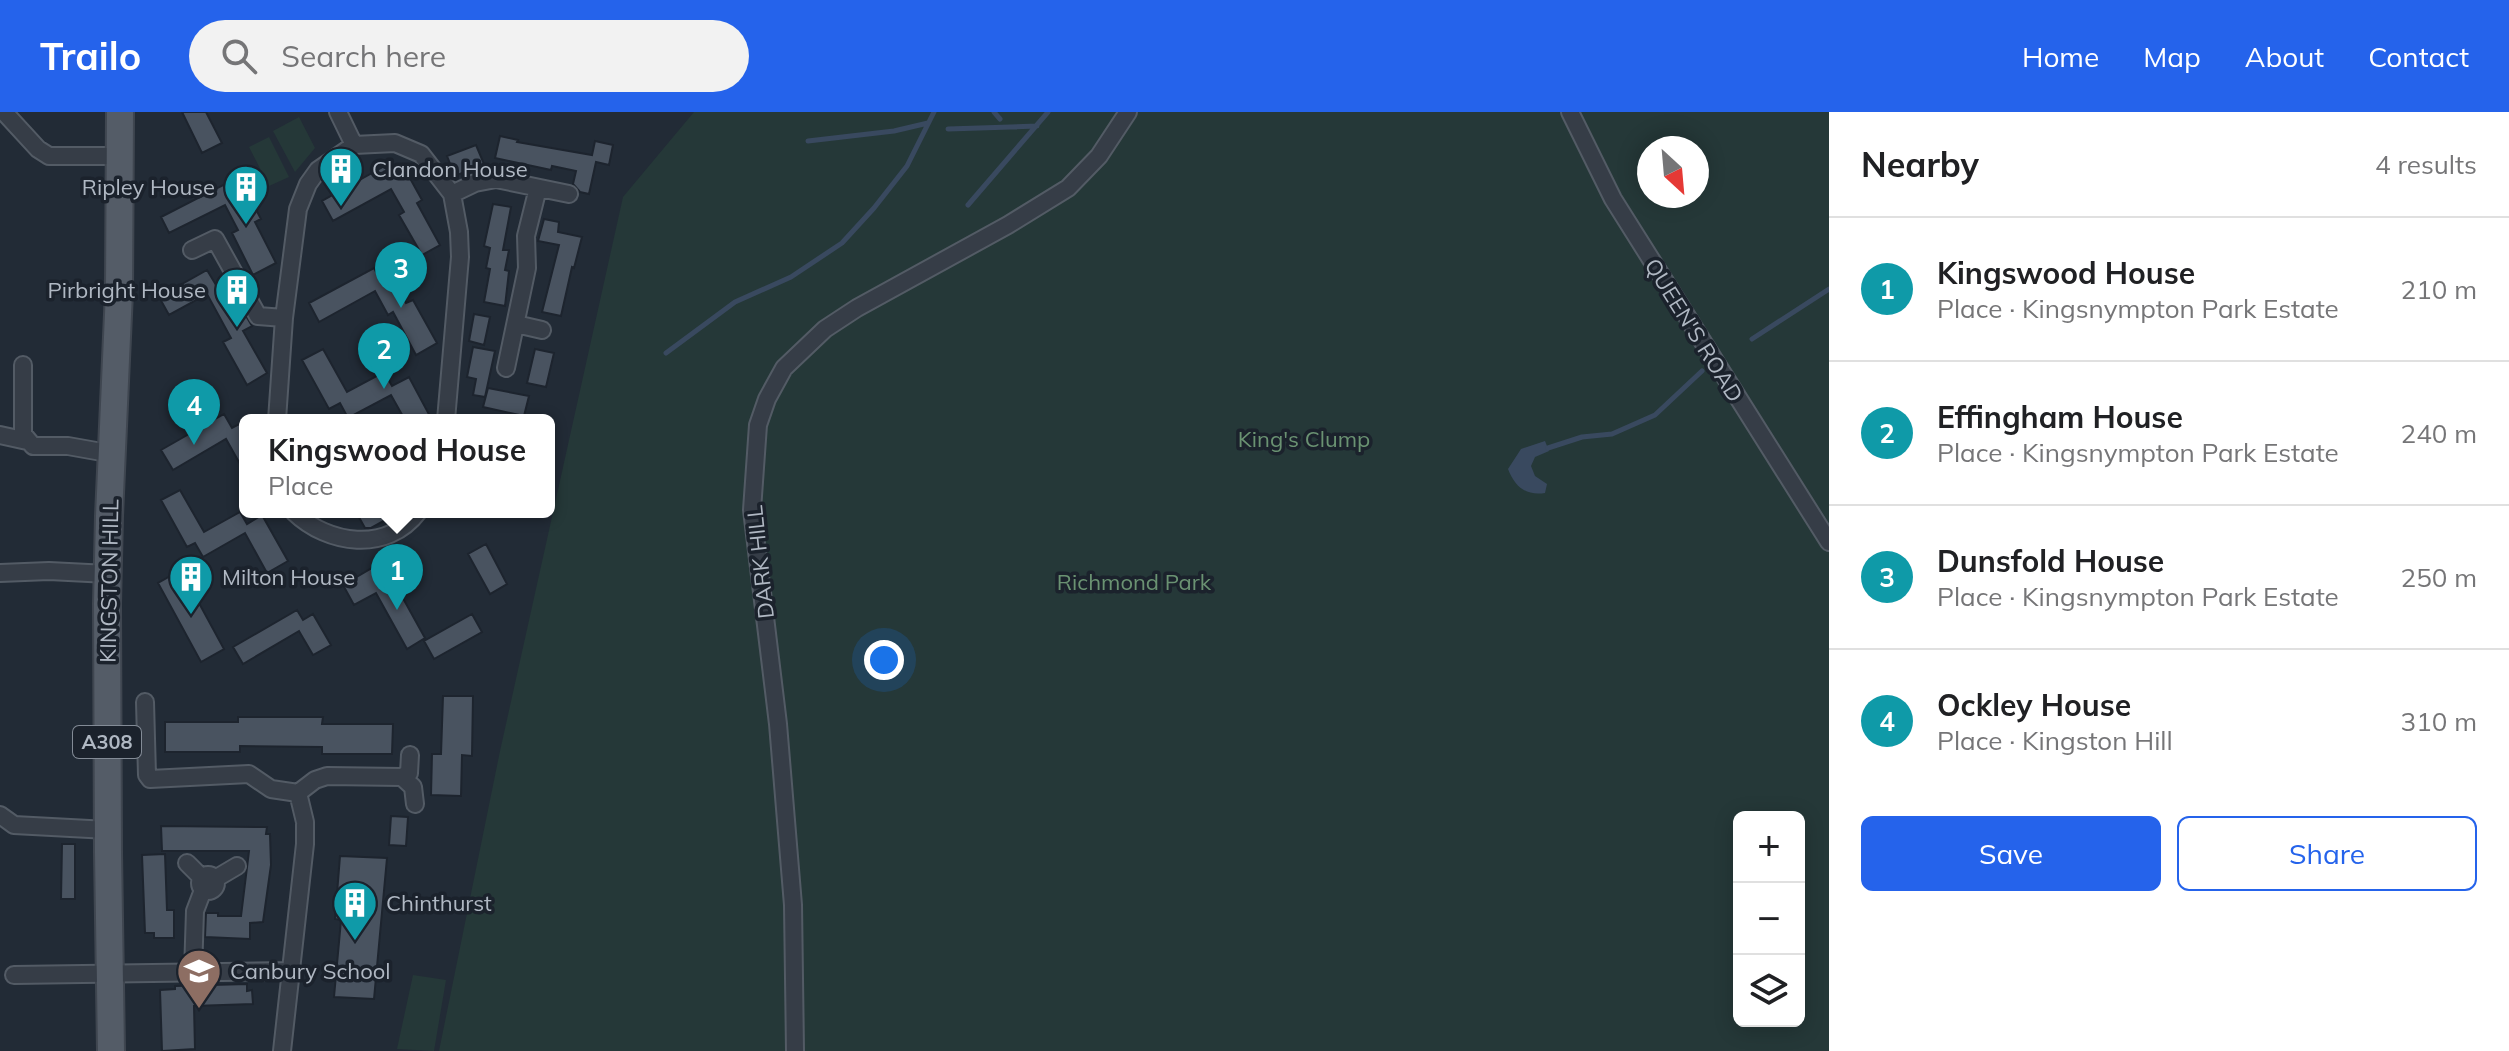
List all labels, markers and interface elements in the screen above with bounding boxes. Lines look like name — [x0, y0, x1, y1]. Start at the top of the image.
search box — [189, 20, 749, 92]
text: Trailo — [40, 32, 141, 80]
icon: search — [217, 34, 261, 78]
text: Search here — [281, 37, 446, 75]
text: Home — [2022, 39, 2099, 74]
text: Map — [2143, 39, 2201, 74]
text: About — [2245, 39, 2324, 74]
text: Contact — [2368, 39, 2469, 74]
north arrow — [1637, 136, 1709, 208]
text: Nearby — [1861, 143, 1979, 186]
building icon: Clandon House — [317, 145, 365, 208]
text: 4 results — [2375, 148, 2477, 181]
place label: Clandon House — [372, 155, 528, 183]
building icon: Ripley House — [222, 163, 270, 226]
place label: Ripley House — [82, 173, 215, 201]
pin: 3 — [375, 242, 427, 308]
street label: QUEEN'S ROAD — [1639, 253, 1749, 407]
text: Kingswood House — [1937, 254, 2195, 292]
building icon: Pirbright House — [213, 266, 261, 329]
text: 1 — [1879, 273, 1895, 306]
text: 210 m — [2401, 273, 2477, 306]
place label: Pirbright House — [47, 276, 206, 304]
text: Place · Kingsnympton Park Estate — [1937, 292, 2339, 325]
pin: 2 — [358, 323, 410, 389]
pin: 4 — [168, 379, 220, 445]
text: Effingham House — [1937, 398, 2183, 436]
popup — [239, 414, 555, 518]
text: 2 — [1879, 417, 1895, 450]
text: 240 m — [2401, 417, 2477, 450]
park label: King's Clump — [1238, 425, 1370, 453]
text: Kingswood House — [268, 431, 526, 469]
text: Place · Kingsnympton Park Estate — [1937, 436, 2339, 469]
text: Place — [268, 469, 333, 502]
street label: KINGSTON HILL — [94, 499, 124, 663]
street label: DARK HILL — [740, 504, 780, 620]
text: Dunsfold House — [1937, 542, 2164, 580]
pin: 1 — [371, 544, 423, 610]
building icon: Milton House — [167, 553, 215, 616]
text: 3 — [1879, 561, 1895, 594]
text: 250 m — [2401, 561, 2477, 594]
place label: Milton House — [222, 563, 355, 591]
park label: Richmond Park — [1057, 568, 1212, 596]
text: Place · Kingsnympton Park Estate — [1937, 580, 2339, 613]
your location — [864, 640, 904, 680]
text: Ockley House — [1937, 686, 2131, 724]
text: 4 — [1879, 705, 1895, 738]
text: 310 m — [2401, 705, 2477, 738]
text: Place · Kingston Hill — [1937, 724, 2173, 757]
road number: A308 — [73, 726, 141, 758]
map controls — [1733, 811, 1805, 1027]
button: + — [1733, 811, 1805, 883]
button: Save — [1861, 816, 2161, 891]
button: Share — [2177, 816, 2477, 891]
building icon: Chinthurst — [331, 879, 379, 942]
button: − — [1733, 883, 1805, 955]
place label: Chinthurst — [386, 889, 492, 917]
school or university icon: Canbury School — [175, 947, 223, 1010]
button: layers — [1733, 955, 1805, 1027]
place label: Canbury School — [230, 957, 391, 985]

